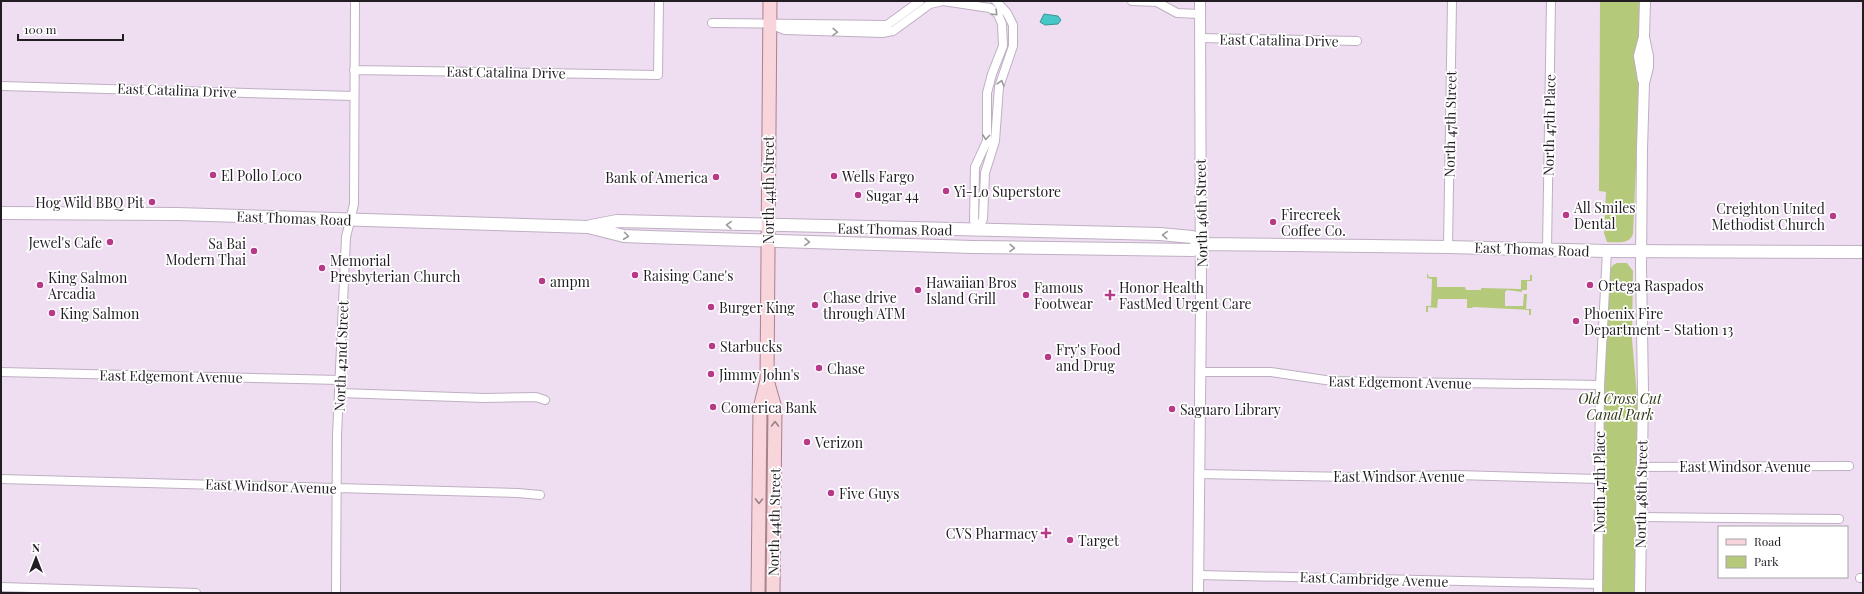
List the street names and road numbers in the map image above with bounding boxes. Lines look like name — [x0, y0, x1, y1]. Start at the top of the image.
street label: East Catalina Drive — [1219, 29, 1339, 51]
street label: East Catalina Drive — [446, 61, 566, 83]
street label: North 47th Street — [1440, 70, 1460, 177]
street label: North 47th Place — [1539, 74, 1559, 176]
street label: East Catalina Drive — [117, 78, 237, 102]
street label: North 44th Street — [759, 135, 778, 244]
street label: North 46th Street — [1191, 158, 1211, 267]
street label: East Thomas Road — [236, 206, 352, 230]
street label: East Thomas Road — [837, 218, 953, 240]
street label: East Thomas Road — [1474, 237, 1590, 261]
street label: North 42nd Street — [330, 299, 352, 412]
street label: East Edgemont Avenue — [99, 365, 243, 387]
street label: East Edgemont Avenue — [1328, 371, 1472, 393]
street label: North 47th Place — [1590, 431, 1609, 533]
street label: North 48th Street — [1631, 439, 1651, 548]
street label: East Windsor Avenue — [1679, 457, 1811, 476]
street label: North 44th Street — [764, 467, 784, 576]
street label: East Windsor Avenue — [1333, 467, 1465, 486]
street label: East Windsor Avenue — [205, 474, 337, 498]
street label: East Cambridge Avenue — [1299, 567, 1449, 591]

